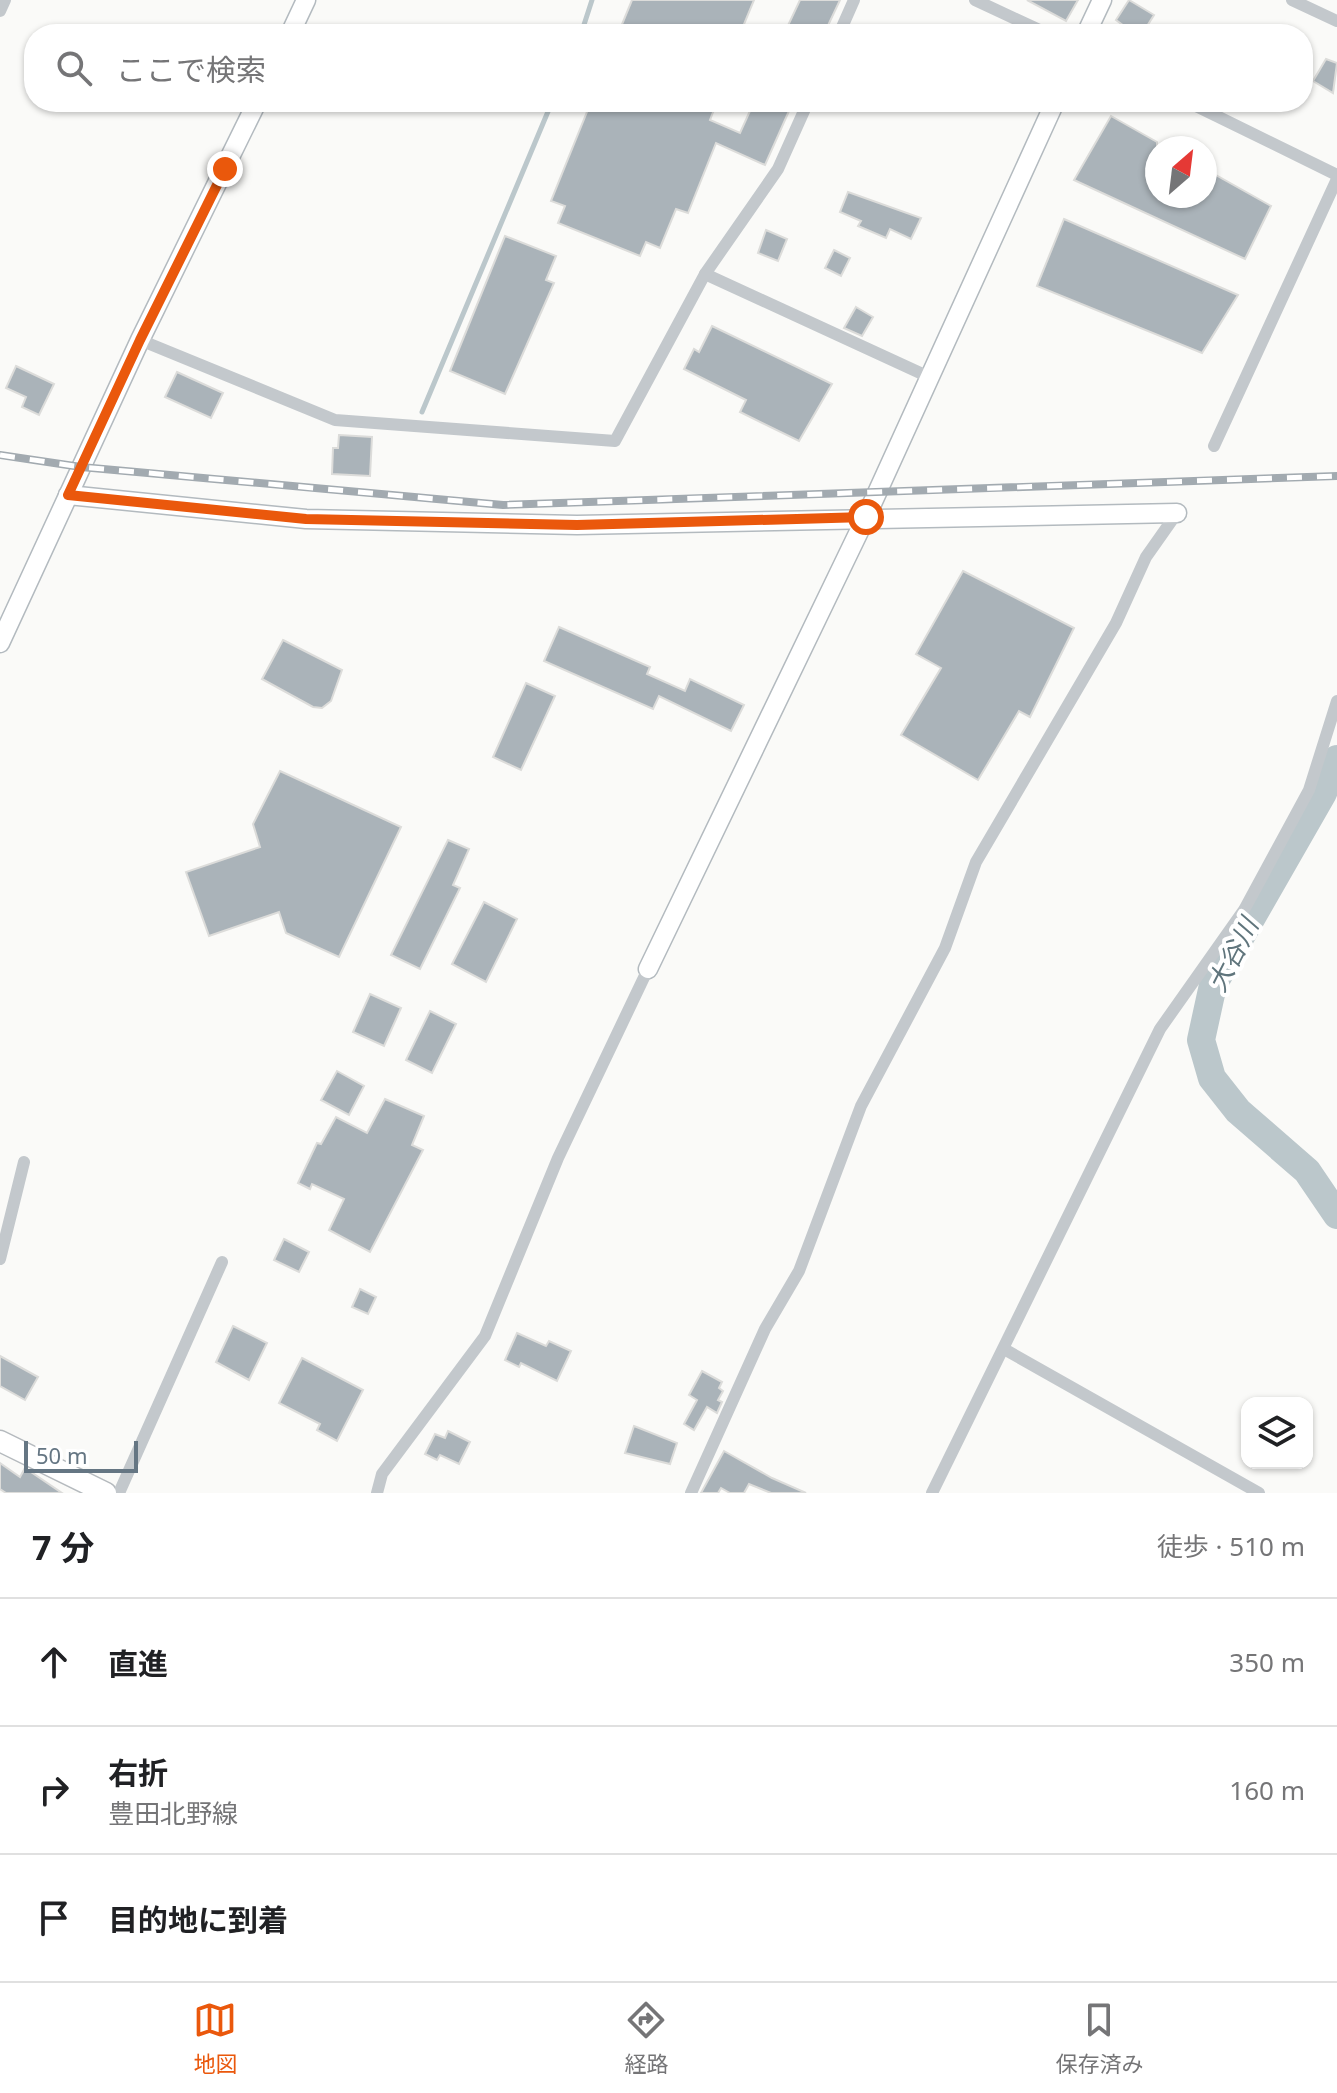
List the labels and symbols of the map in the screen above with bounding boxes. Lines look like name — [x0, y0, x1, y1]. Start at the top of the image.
north arrow — [1145, 136, 1217, 208]
route end — [207, 151, 243, 187]
route start — [848, 499, 884, 535]
water label: 大谷川 — [1198, 909, 1267, 997]
scale bar — [24, 1437, 138, 1473]

